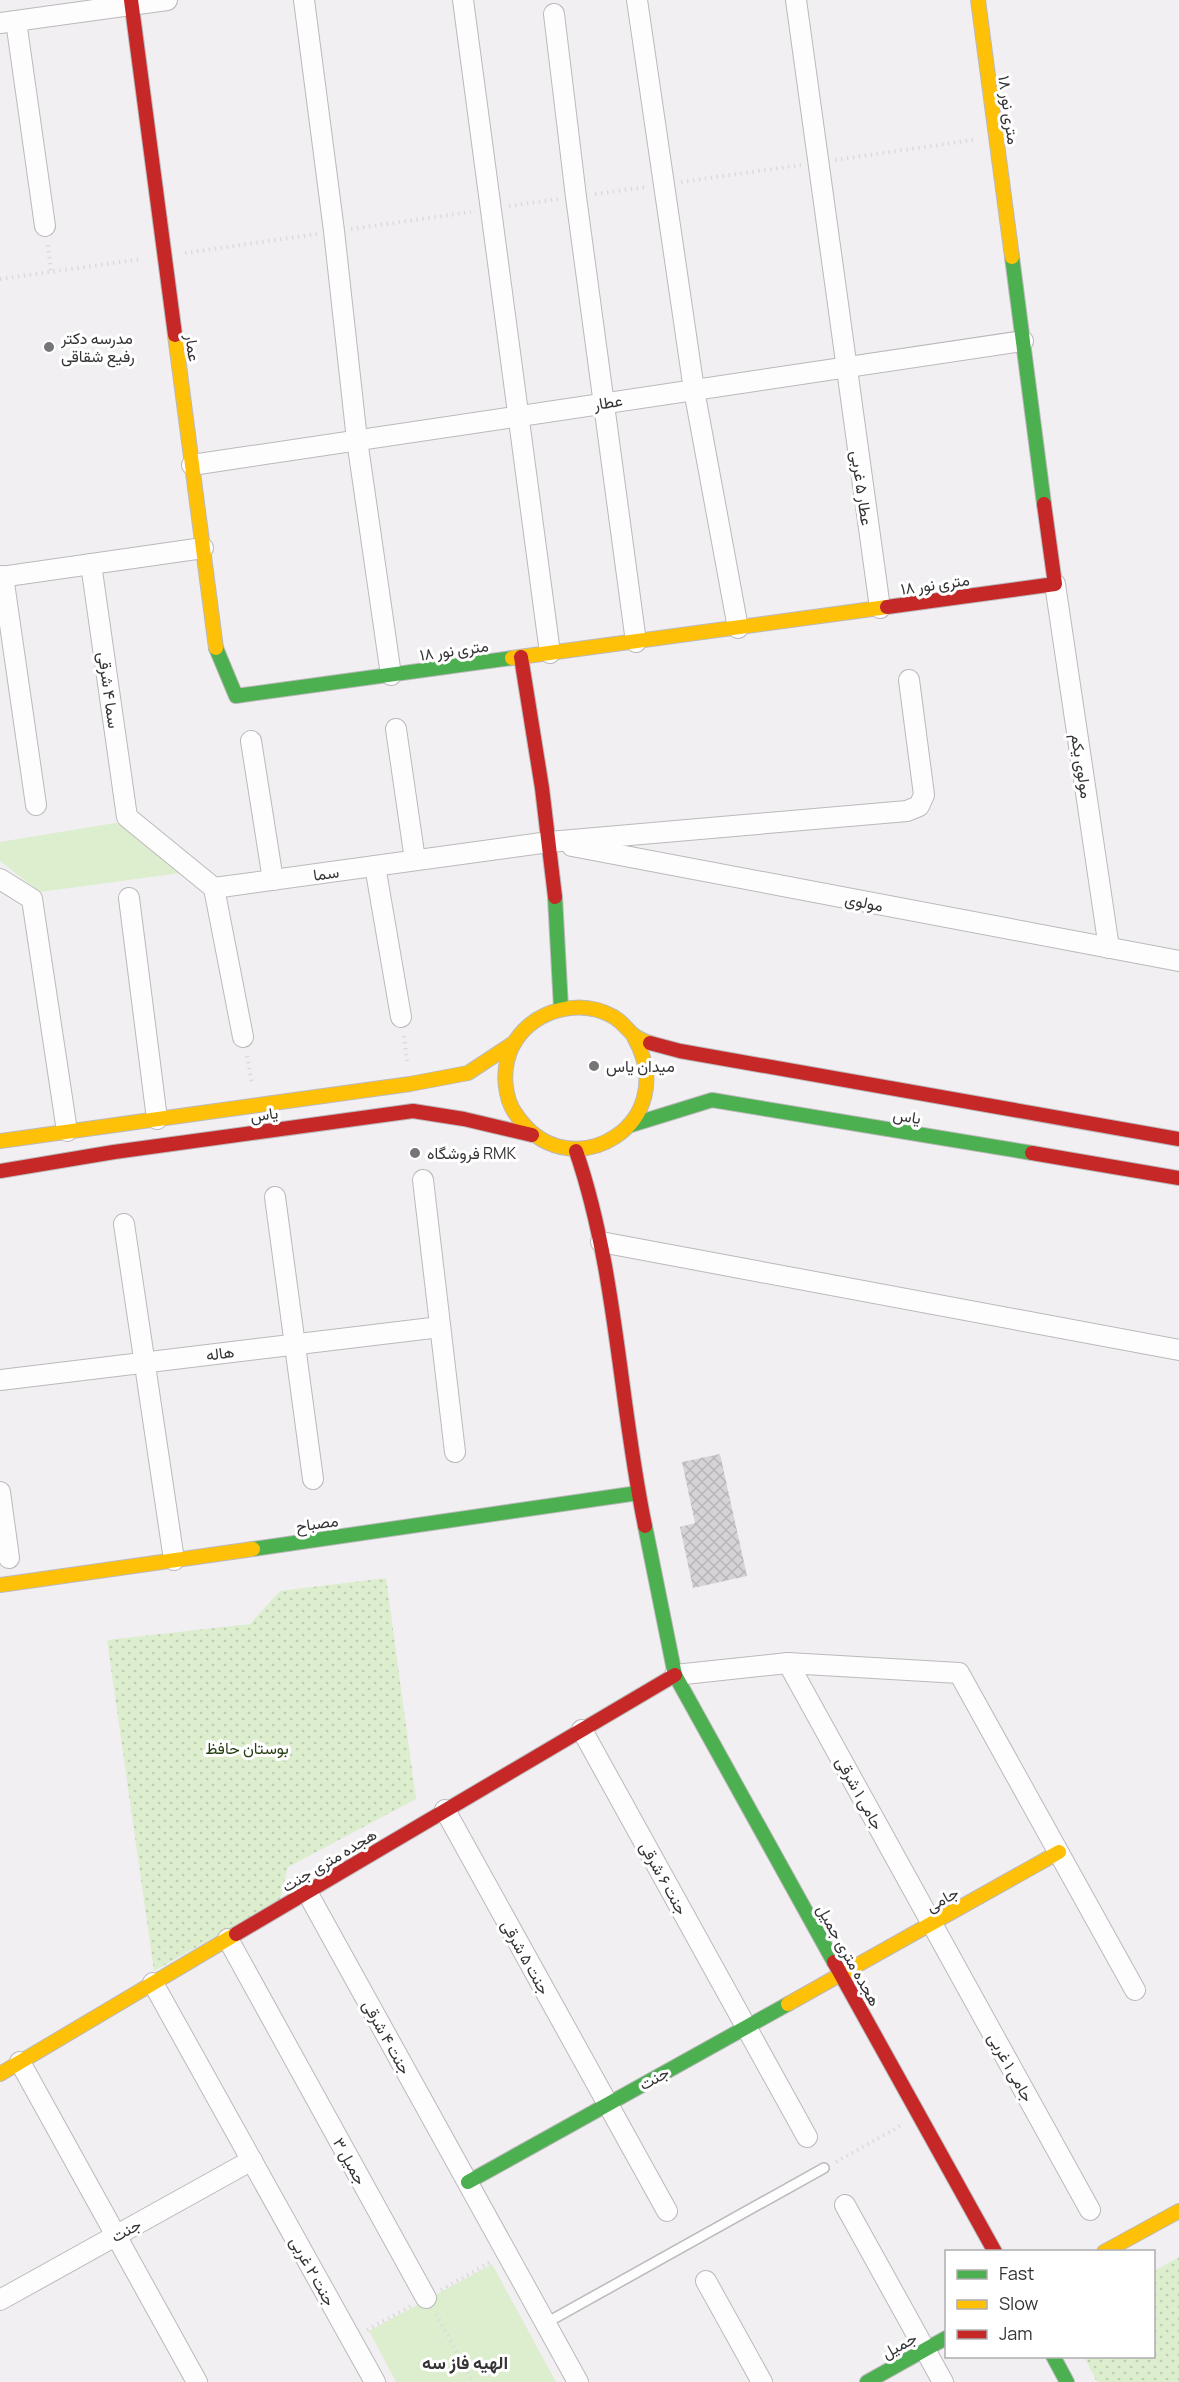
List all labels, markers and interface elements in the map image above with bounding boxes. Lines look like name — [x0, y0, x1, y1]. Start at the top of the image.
street label: ۱۸ متری نور — [993, 74, 1025, 146]
place label: مدرسه دکتر رفیع شقاقی — [60, 327, 135, 368]
street label: عمار — [180, 332, 206, 363]
marker: مدرسه دکتر رفیع شقاقی — [42, 340, 56, 354]
street label: عطار — [591, 389, 624, 415]
street label: عطار ۵ غربی — [846, 449, 878, 527]
street label: ۱۸ متری نور — [899, 568, 971, 600]
street label: ۱۸ متری نور — [418, 634, 490, 666]
street label: سما ۴ شرقی — [93, 650, 125, 730]
street label: مولوی یکم — [1066, 732, 1098, 800]
street label: سما — [312, 860, 340, 886]
street label: مولوی — [843, 888, 885, 916]
place label: میدان یاس — [606, 1055, 675, 1077]
marker: میدان یاس — [587, 1059, 601, 1073]
street label: یاس — [249, 1101, 279, 1127]
street label: یاس — [891, 1103, 923, 1129]
place label: فروشگاه RMK — [427, 1142, 517, 1164]
marker: فروشگاه RMK — [408, 1146, 422, 1160]
street label: هاله — [205, 1340, 235, 1366]
street label: مصباح — [294, 1509, 340, 1538]
park label: بوستان حافظ — [205, 1737, 289, 1759]
street label: جامی ۱ شرقی — [831, 1752, 889, 1834]
street label: هجده متری جنت — [277, 1823, 381, 1897]
street label: جنت ۶ شرقی — [635, 1837, 693, 1919]
street label: جامی — [922, 1881, 963, 1917]
street label: هجده متری جمیل — [812, 1900, 886, 2010]
street label: جنت ۵ شرقی — [496, 1916, 556, 1999]
street label: جنت ۴ شرقی — [358, 1996, 417, 2078]
street label: جامی ۱ غربی — [983, 2028, 1039, 2106]
street label: جنت — [635, 2061, 673, 2095]
street label: جمیل ۳ — [328, 2133, 372, 2189]
street label: جنت — [107, 2213, 145, 2247]
street label: جنت ۲ غربی — [285, 2232, 341, 2310]
legend — [945, 2250, 1155, 2358]
text: Fast — [999, 2261, 1034, 2285]
text: Slow — [999, 2291, 1039, 2315]
text: Jam — [999, 2321, 1033, 2345]
street label: جمیل — [878, 2326, 921, 2364]
district label: الهیه فاز سه — [422, 2350, 508, 2374]

